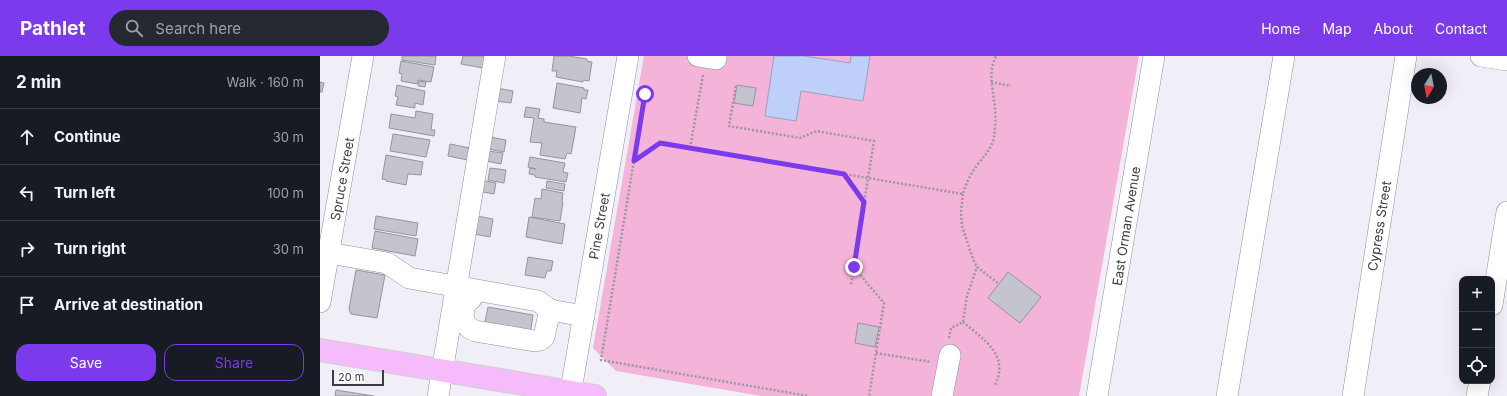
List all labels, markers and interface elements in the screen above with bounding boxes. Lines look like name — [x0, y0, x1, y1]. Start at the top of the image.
search box — [109, 10, 389, 46]
text: Pathlet — [20, 17, 85, 40]
icon: search — [123, 17, 145, 39]
text: Search here — [155, 19, 241, 38]
text: Home — [1261, 20, 1300, 37]
text: Map — [1322, 20, 1352, 37]
text: About — [1374, 20, 1413, 37]
text: Contact — [1435, 20, 1487, 37]
north arrow — [1411, 68, 1447, 104]
text: 2 min — [16, 72, 61, 92]
text: Walk · 160 m — [227, 74, 304, 90]
route start — [636, 85, 654, 103]
icon: ahead — [16, 126, 38, 148]
text: Continue — [54, 127, 121, 146]
text: 30 m — [273, 129, 304, 145]
street label: Spruce Street — [327, 136, 357, 222]
street label: East Orman Avenue — [1109, 165, 1143, 287]
street label: Cypress Street — [1364, 180, 1394, 272]
icon: left — [16, 182, 38, 204]
text: Turn left — [54, 183, 115, 202]
text: 100 m — [267, 185, 304, 201]
street label: Pine Street — [585, 192, 613, 260]
icon: right — [16, 238, 38, 260]
text: Turn right — [54, 239, 126, 258]
text: 30 m — [273, 241, 304, 257]
route end — [845, 258, 863, 276]
map controls — [1459, 276, 1495, 384]
button: + — [1459, 276, 1495, 312]
icon: arrive — [16, 294, 38, 316]
text: Arrive at destination — [54, 295, 203, 314]
button: − — [1459, 312, 1495, 348]
button: Save — [16, 344, 156, 381]
button: Share — [164, 344, 304, 381]
button: locate — [1459, 348, 1495, 384]
scale bar — [332, 368, 384, 387]
text: 20 m — [338, 370, 364, 384]

